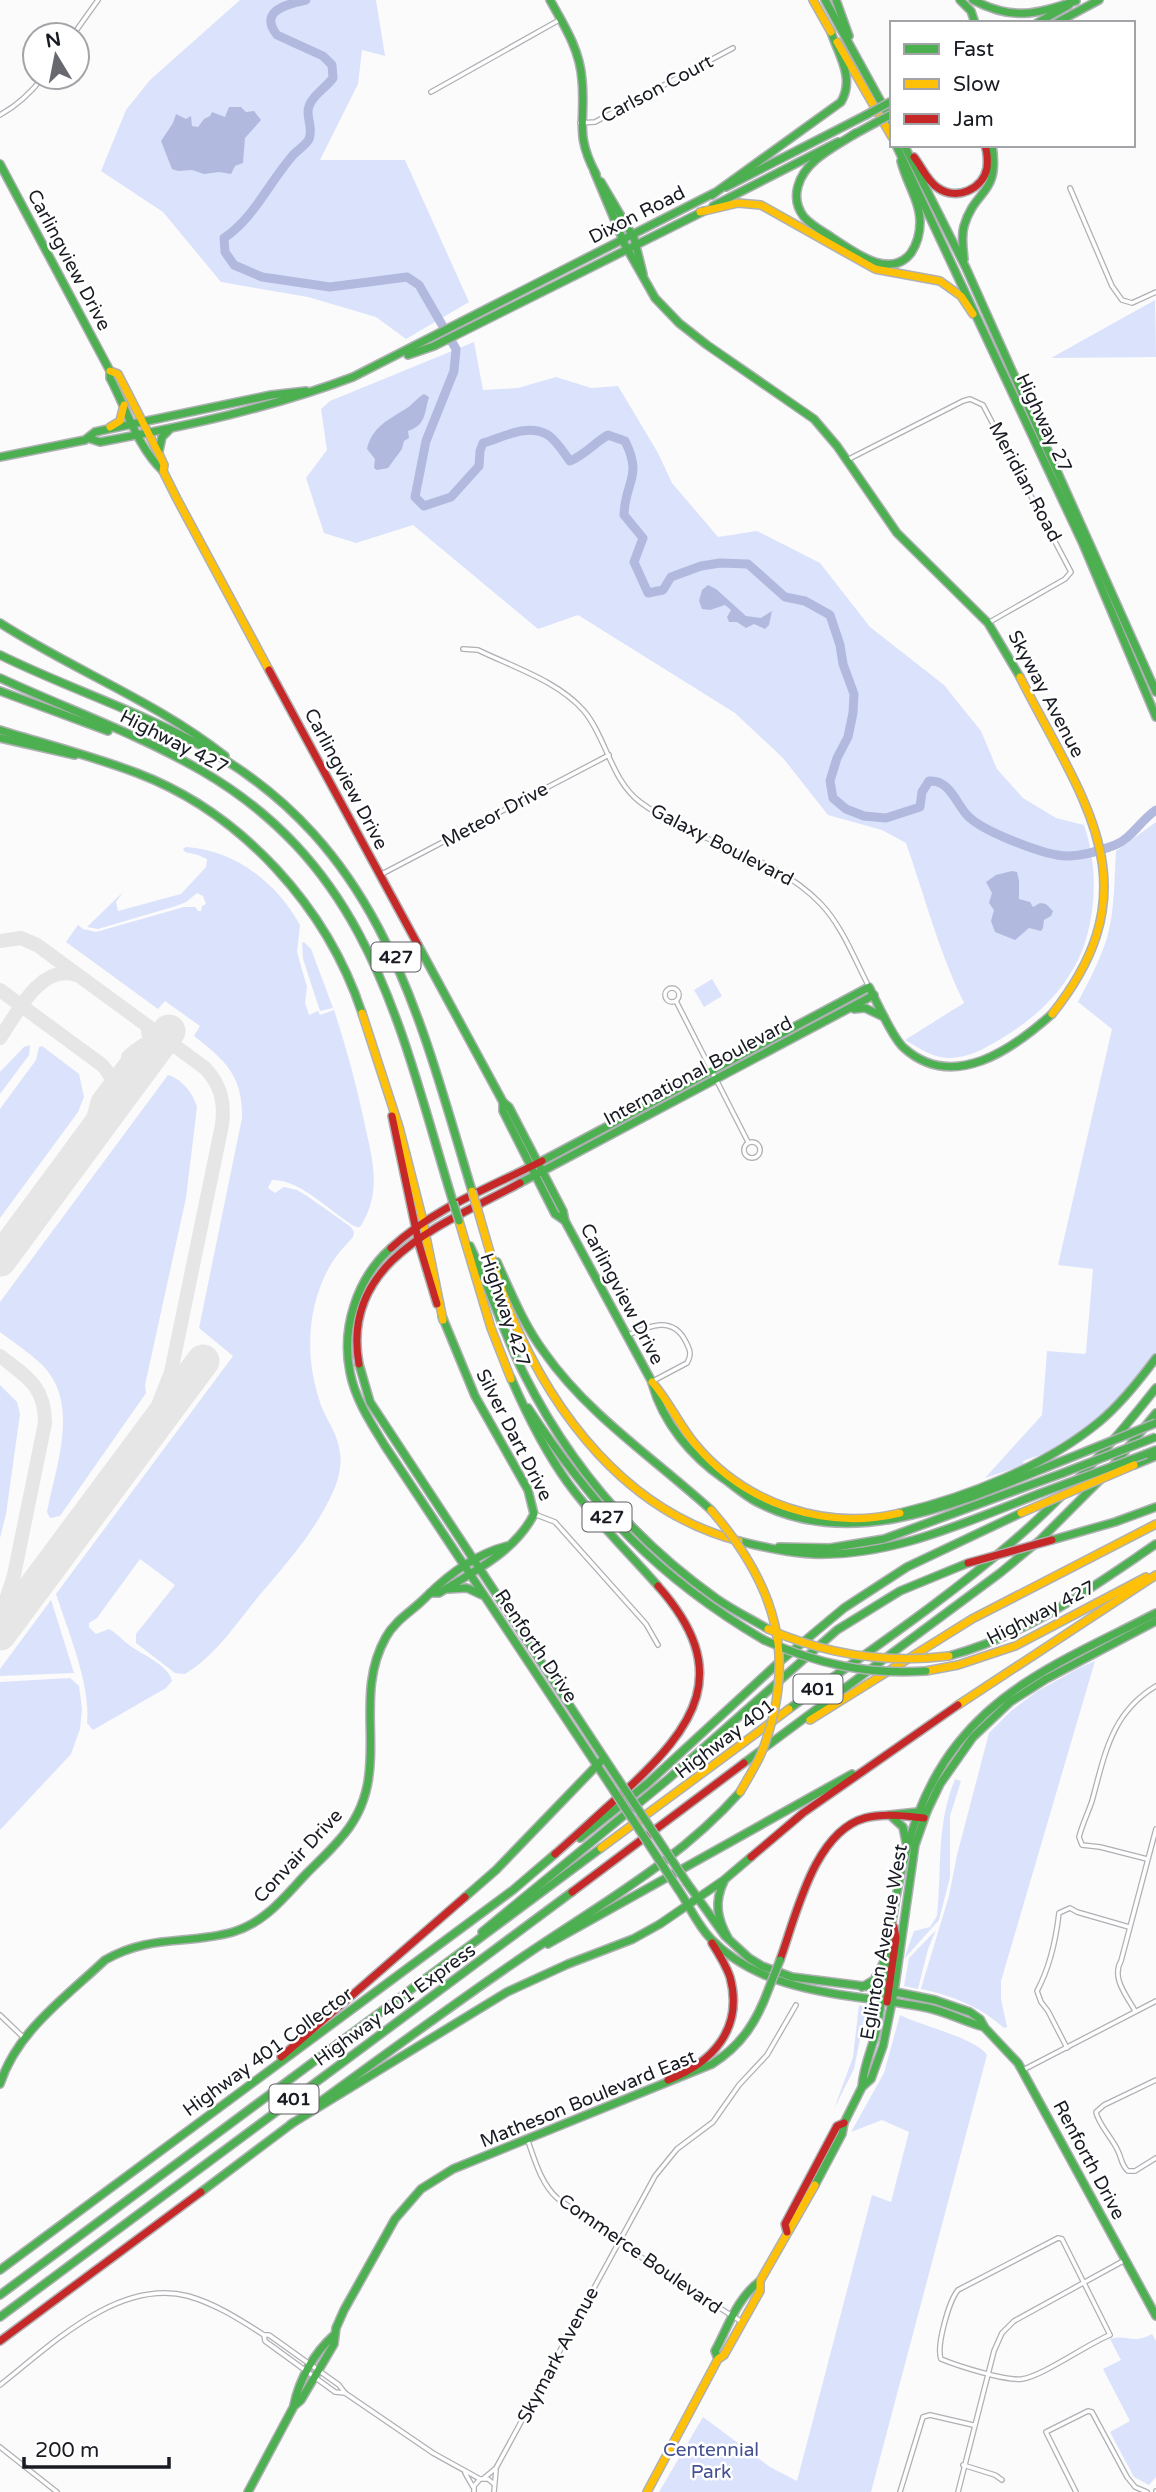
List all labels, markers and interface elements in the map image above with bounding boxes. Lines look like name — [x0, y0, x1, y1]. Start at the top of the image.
north arrow — [21, 21, 91, 91]
legend — [890, 21, 1135, 147]
text: N — [44, 28, 63, 52]
text: Fast — [953, 37, 994, 62]
street label: Carlson Court — [597, 50, 717, 128]
text: Slow — [953, 72, 1001, 97]
text: Jam — [953, 107, 994, 132]
street label: Dixon Road — [585, 181, 689, 249]
street label: Carlingview Drive — [23, 186, 115, 334]
street label: Highway 27 — [1011, 370, 1077, 476]
street label: Meridian Road — [984, 418, 1066, 546]
street label: Skyway Avenue — [1003, 627, 1089, 761]
street label: Highway 427 — [116, 705, 232, 779]
street label: Carlingview Drive — [300, 705, 392, 853]
street label: Meteor Drive — [438, 778, 552, 852]
street label: Galaxy Boulevard — [647, 799, 797, 891]
road number: 427 — [372, 942, 420, 972]
street label: International Boulevard — [600, 1012, 796, 1130]
street label: Carlingview Drive — [576, 1220, 668, 1368]
street label: Highway 427 — [475, 1250, 535, 1370]
street label: Silver Dart Drive — [471, 1365, 557, 1505]
road number: 427 — [582, 1502, 632, 1532]
street label: Highway 427 — [983, 1576, 1099, 1650]
street label: Renforth Drive — [490, 1585, 582, 1707]
road number: 401 — [794, 1674, 842, 1704]
street label: Highway 401 — [671, 1695, 779, 1783]
street label: Convair Drive — [249, 1805, 347, 1907]
street label: Eglinton Avenue West — [856, 1842, 912, 2042]
street label: Highway 401 Express — [310, 1939, 480, 2071]
street label: Highway 401 Collector — [179, 1983, 357, 2121]
street label: Matheson Boulevard East — [477, 2046, 699, 2152]
road number: 401 — [270, 2084, 318, 2113]
street label: Renforth Drive — [1048, 2097, 1130, 2223]
street label: Commerce Boulevard — [554, 2189, 726, 2319]
street label: Skymark Avenue — [513, 2283, 603, 2427]
scale bar — [24, 2426, 170, 2470]
text: 200 m — [35, 2438, 99, 2463]
park label: Centennial Park — [663, 2439, 759, 2483]

